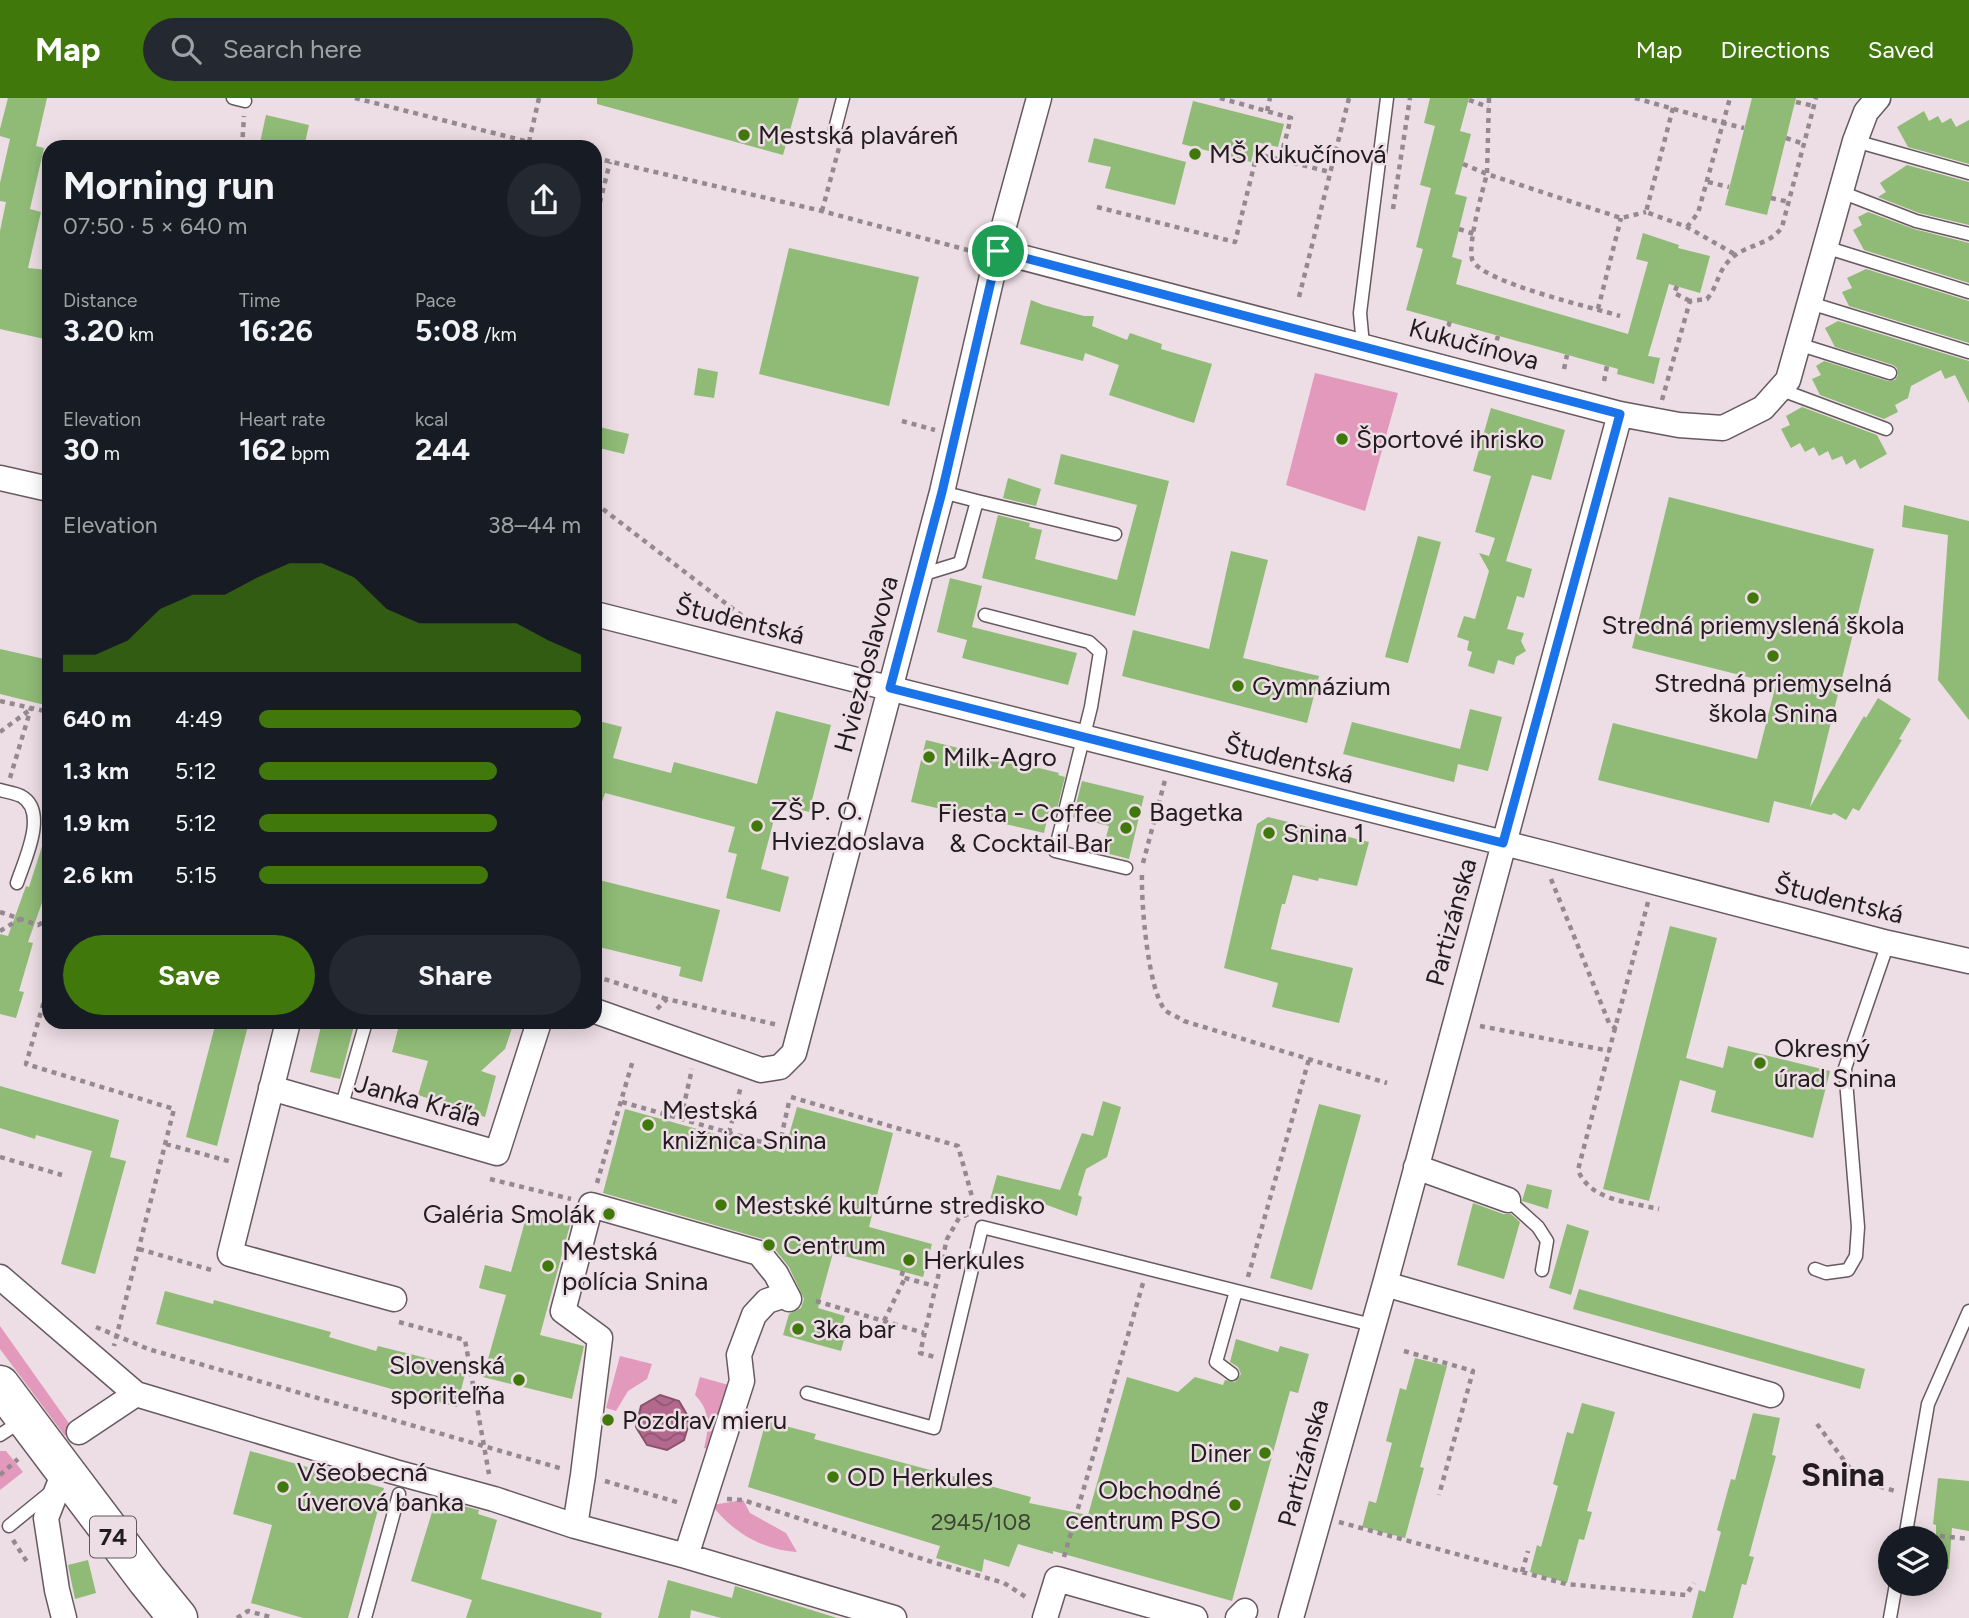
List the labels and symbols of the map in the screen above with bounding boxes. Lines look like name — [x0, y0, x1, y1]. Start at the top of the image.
place label: Mestská plaváreň — [758, 119, 958, 151]
marker: Mestská plaváreň — [736, 127, 752, 143]
place label: MŠ Kukučínová — [1209, 138, 1387, 170]
marker: MŠ Kukučínová — [1187, 146, 1203, 162]
pin — [968, 221, 1028, 281]
street label: Kukučínova — [1405, 311, 1543, 377]
place label: Športové ihrisko — [1356, 423, 1544, 455]
marker: Športové ihrisko — [1334, 431, 1350, 447]
street label: Hviezdoslavova — [827, 572, 905, 756]
street label: Študentská — [672, 589, 808, 651]
marker: Stredná priemyslená škola — [1745, 590, 1761, 606]
place label: Stredná priemyslená škola — [1602, 609, 1904, 641]
marker: Stredná priemyselná škola Snina — [1765, 648, 1781, 664]
place label: Stredná priemyselná škola Snina — [1654, 667, 1892, 729]
place label: Gymnázium — [1252, 670, 1391, 702]
marker: Gymnázium — [1230, 678, 1246, 694]
street label: Študentská — [1221, 728, 1357, 790]
place label: Milk-Agro — [943, 741, 1057, 773]
marker: Milk-Agro — [921, 749, 937, 765]
place label: ZŠ P. O. Hviezdoslava — [771, 795, 925, 857]
place label: Bagetka — [1149, 796, 1243, 828]
place label: Fiesta - Coffee & Cocktail Bar — [938, 797, 1112, 859]
marker: Bagetka — [1127, 804, 1143, 820]
place label: Snina 1 — [1283, 817, 1364, 849]
marker: ZŠ P. O. Hviezdoslava — [749, 818, 765, 834]
marker: Fiesta - Coffee & Cocktail Bar — [1118, 820, 1134, 836]
marker: Snina 1 — [1261, 825, 1277, 841]
street label: Partizánska — [1419, 855, 1483, 989]
street label: Študentská — [1771, 868, 1907, 930]
place label: Okresný úrad Snina — [1774, 1032, 1897, 1094]
marker: Okresný úrad Snina — [1752, 1055, 1768, 1071]
street label: Janka Kráľa — [351, 1067, 485, 1133]
place label: Mestská knižnica Snina — [662, 1094, 826, 1156]
marker: Mestská knižnica Snina — [640, 1117, 656, 1133]
place label: Mestské kultúrne stredisko — [735, 1189, 1045, 1221]
marker: Mestské kultúrne stredisko — [713, 1197, 729, 1213]
place label: Galéria Smolák — [423, 1198, 595, 1230]
marker: Galéria Smolák — [601, 1206, 617, 1222]
place label: Centrum — [783, 1229, 886, 1261]
place label: Mestská polícia Snina — [562, 1235, 708, 1297]
marker: Centrum — [761, 1237, 777, 1253]
place label: Herkules — [923, 1244, 1025, 1276]
marker: Herkules — [901, 1252, 917, 1268]
marker: Mestská polícia Snina — [540, 1258, 556, 1274]
place label: 3ka bar — [812, 1313, 896, 1345]
marker: 3ka bar — [790, 1321, 806, 1337]
place label: Slovenská sporiteľňa — [389, 1349, 505, 1411]
marker: Slovenská sporiteľňa — [511, 1372, 527, 1388]
street label: Partizánska — [1271, 1396, 1335, 1530]
place label: Pozdrav mieru — [622, 1404, 787, 1436]
marker: Pozdrav mieru — [600, 1412, 616, 1428]
place label: Diner — [1190, 1437, 1251, 1469]
marker: Diner — [1257, 1445, 1273, 1461]
district label: Snina — [1801, 1455, 1885, 1494]
place label: Všeobecná úverová banka — [297, 1456, 464, 1518]
place label: OD Herkules — [847, 1461, 993, 1493]
marker: OD Herkules — [825, 1469, 841, 1485]
place label: Obchodné centrum PSO — [1065, 1474, 1221, 1536]
marker: Všeobecná úverová banka — [275, 1479, 291, 1495]
marker: Obchodné centrum PSO — [1227, 1497, 1243, 1513]
house number: 2945/108 — [931, 1508, 1031, 1536]
road number: 74 — [90, 1517, 136, 1558]

